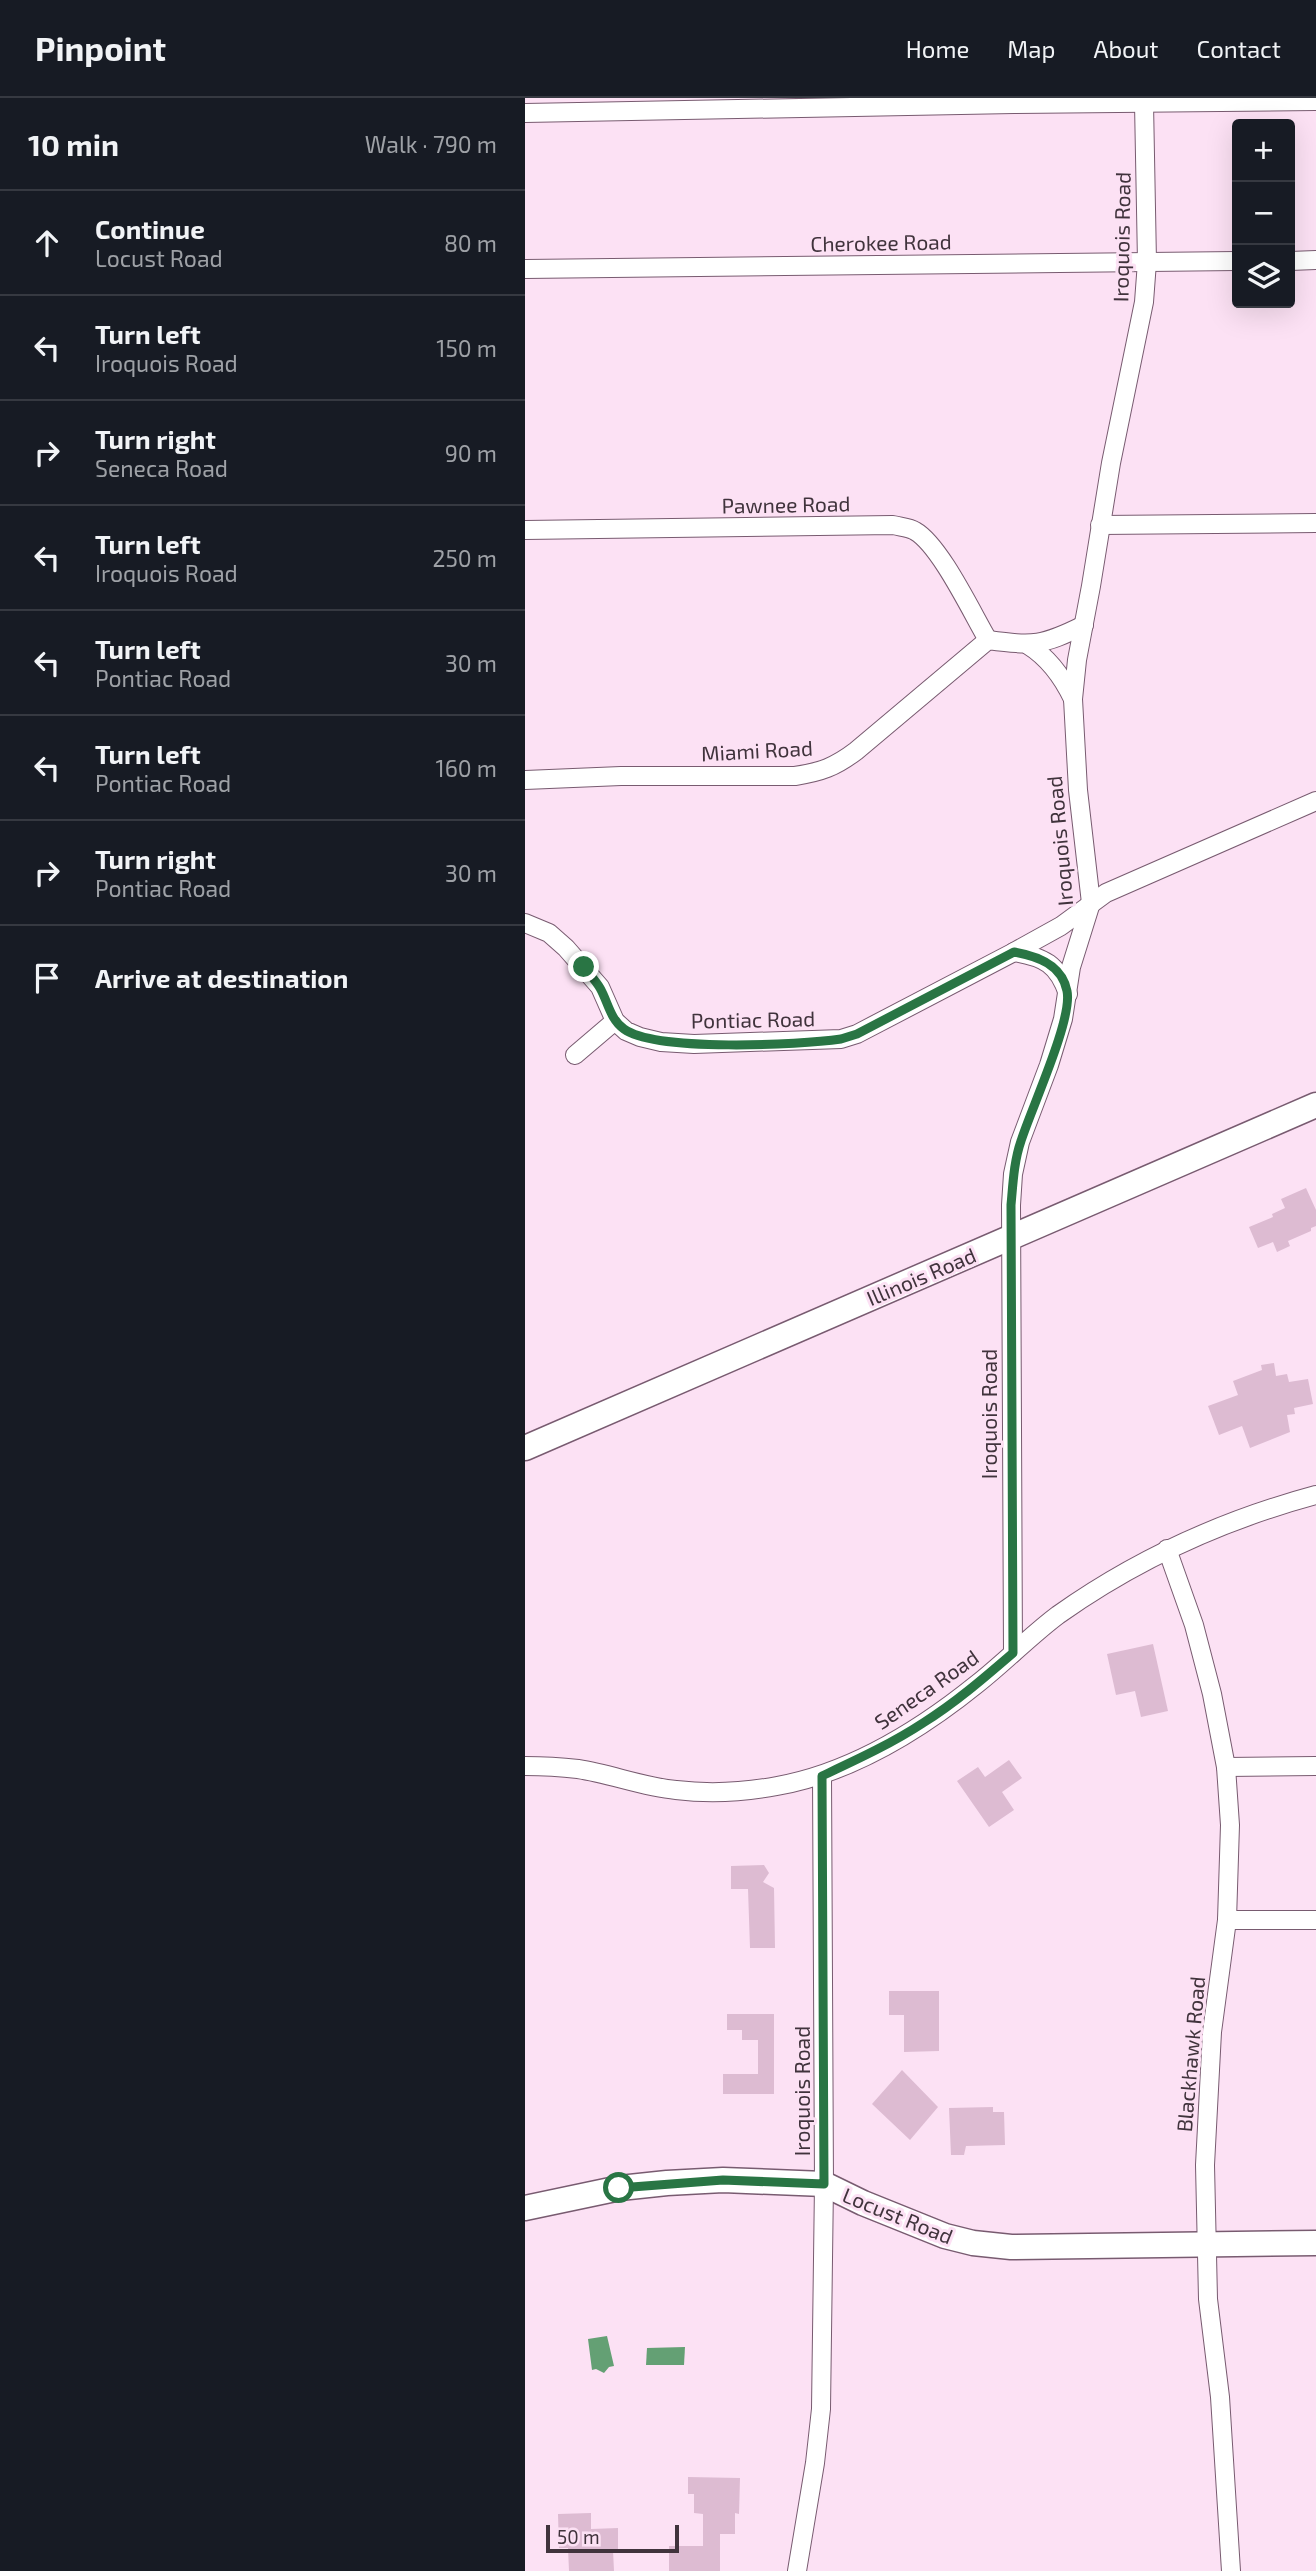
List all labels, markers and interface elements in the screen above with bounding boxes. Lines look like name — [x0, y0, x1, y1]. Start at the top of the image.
text: Pinpoint — [35, 28, 166, 68]
text: Home — [906, 34, 969, 63]
text: Map — [1007, 34, 1055, 63]
text: About — [1093, 34, 1159, 63]
text: Contact — [1197, 34, 1281, 63]
map controls — [1232, 119, 1295, 308]
button: + — [1232, 119, 1295, 182]
text: 10 min — [28, 126, 119, 162]
text: Walk · 790 m — [365, 130, 497, 158]
street label: Iroquois Road — [1107, 172, 1135, 302]
button: − — [1232, 182, 1295, 245]
text: Continue — [95, 213, 205, 244]
icon: ahead — [28, 224, 66, 262]
street label: Cherokee Road — [810, 228, 952, 256]
text: 80 m — [444, 229, 497, 257]
text: Locust Road — [95, 244, 223, 272]
button: layers — [1232, 245, 1295, 308]
text: Turn left — [95, 318, 201, 349]
icon: left — [28, 329, 66, 367]
text: 150 m — [436, 334, 497, 362]
text: Iroquois Road — [95, 349, 238, 377]
text: Turn right — [95, 423, 216, 454]
icon: right — [28, 434, 66, 472]
text: 90 m — [445, 439, 497, 467]
text: Seneca Road — [95, 454, 228, 482]
street label: Pawnee Road — [721, 490, 851, 518]
text: Turn left — [95, 528, 201, 559]
icon: left — [28, 539, 66, 577]
text: 250 m — [433, 544, 497, 572]
text: Iroquois Road — [95, 559, 238, 587]
text: Turn left — [95, 633, 201, 664]
icon: left — [28, 644, 66, 682]
text: 30 m — [445, 649, 497, 677]
text: Pontiac Road — [95, 664, 231, 692]
street label: Miami Road — [701, 735, 813, 765]
text: Turn left — [95, 738, 201, 769]
icon: left — [28, 749, 66, 787]
text: 160 m — [436, 754, 497, 782]
text: Pontiac Road — [95, 769, 231, 797]
street label: Iroquois Road — [1041, 775, 1077, 907]
text: Turn right — [95, 843, 216, 874]
icon: right — [28, 854, 66, 892]
text: 30 m — [445, 859, 497, 887]
text: Pontiac Road — [95, 874, 231, 902]
route end — [568, 951, 599, 982]
icon: arrive — [28, 959, 66, 997]
text: Arrive at destination — [95, 962, 348, 993]
street label: Pontiac Road — [691, 1005, 815, 1033]
street label: Illinois Road — [863, 1242, 979, 1310]
street label: Iroquois Road — [976, 1349, 1001, 1479]
street label: Seneca Road — [869, 1644, 983, 1734]
street label: Blackhawk Road — [1171, 1975, 1209, 2133]
street label: Iroquois Road — [789, 2026, 814, 2156]
route start — [603, 2172, 634, 2203]
street label: Locust Road — [839, 2182, 957, 2248]
scale bar — [546, 2522, 679, 2554]
text: 50 m — [557, 2525, 600, 2548]

